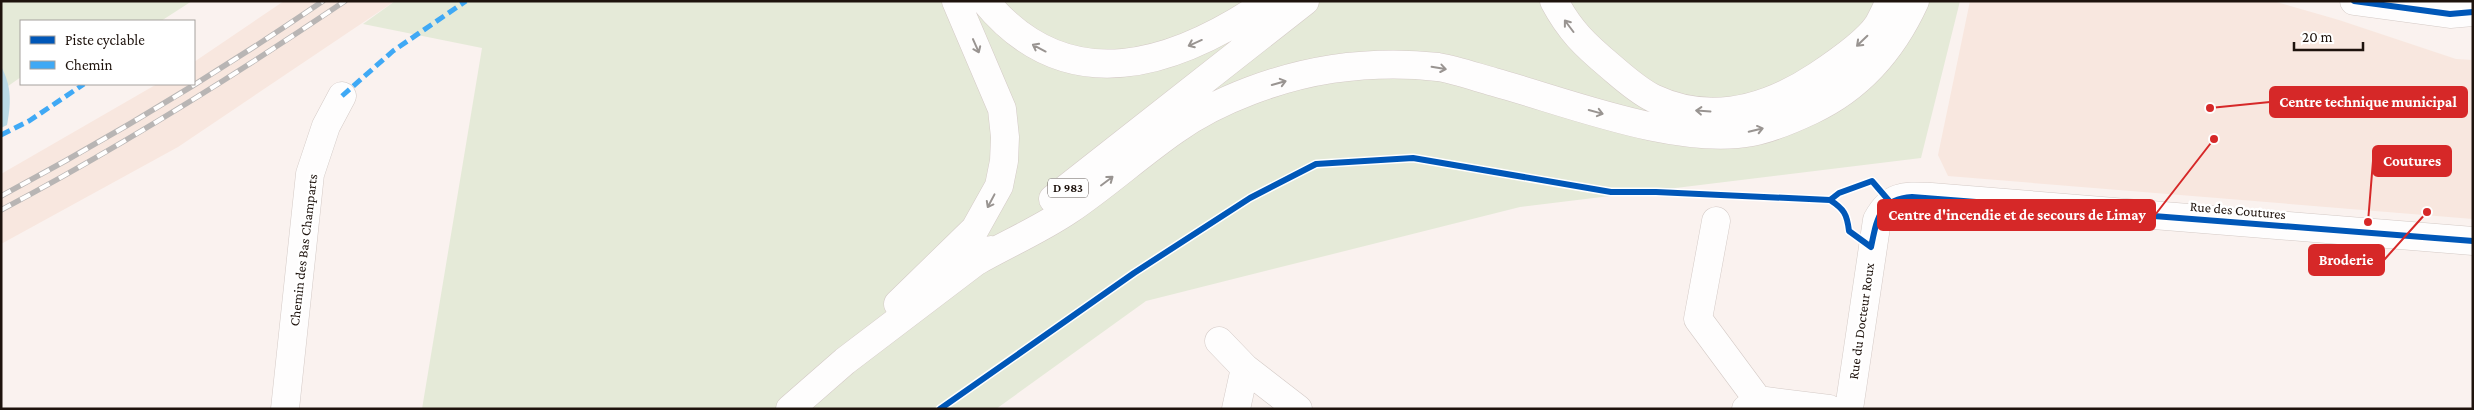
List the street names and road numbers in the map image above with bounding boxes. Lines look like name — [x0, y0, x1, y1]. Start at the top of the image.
street label: Chemin des Bas Champarts — [286, 173, 320, 327]
road number: D 983 — [1048, 178, 1088, 198]
street label: Rue des Coutures — [2189, 198, 2287, 222]
street label: Rue du Docteur Roux — [1845, 261, 1877, 380]

